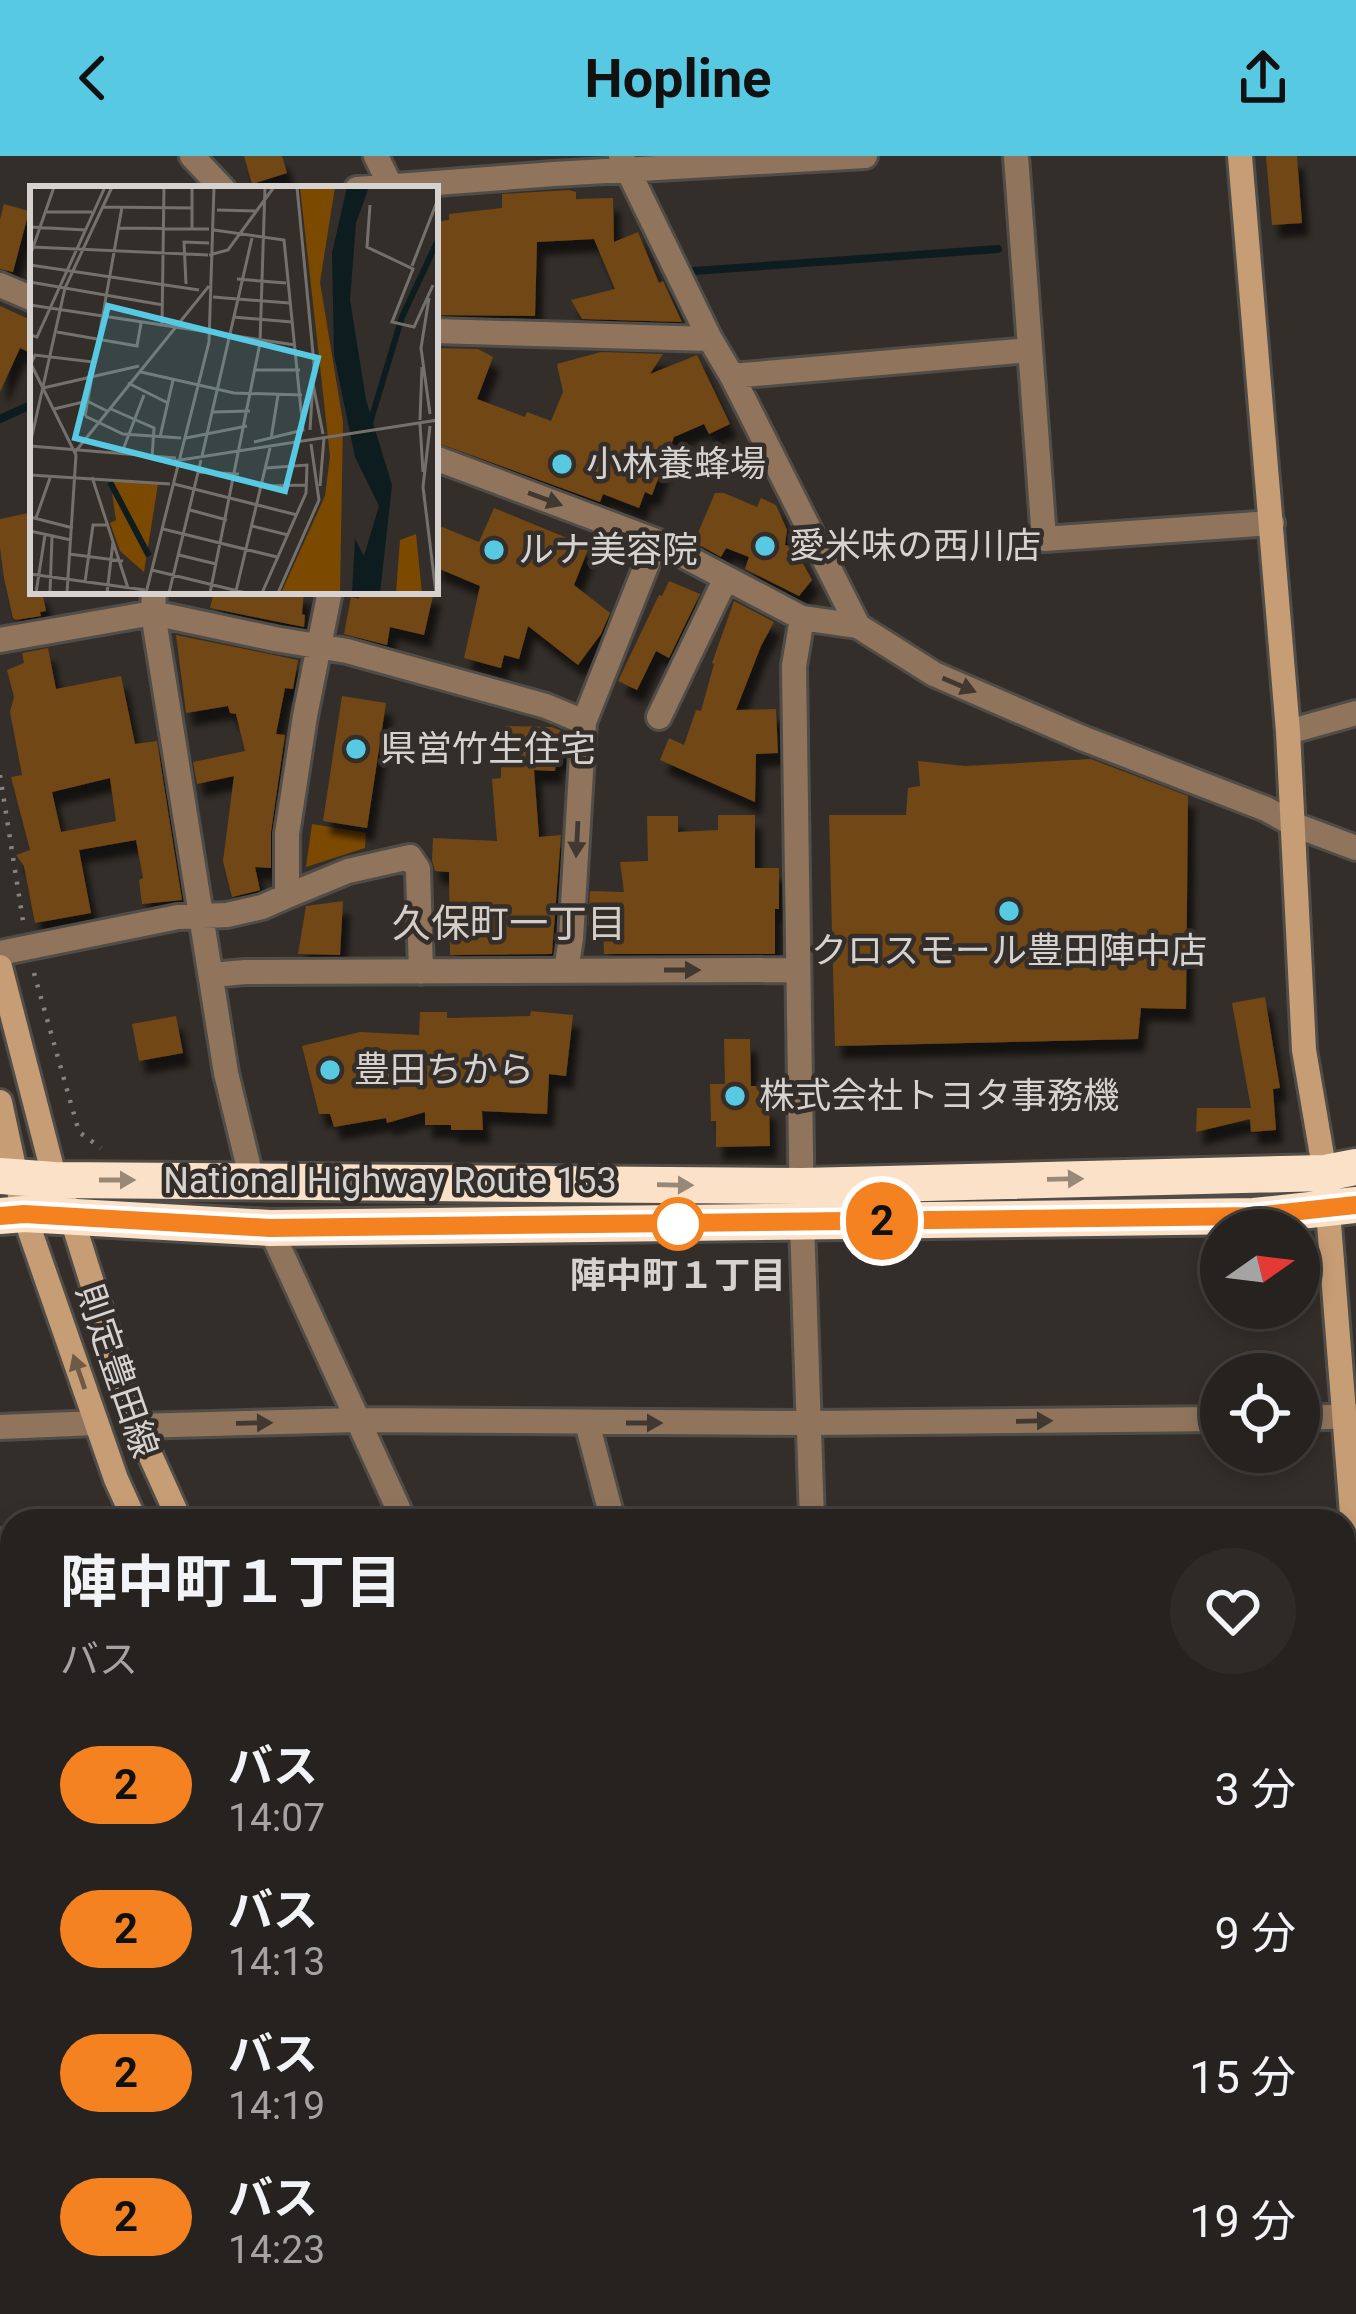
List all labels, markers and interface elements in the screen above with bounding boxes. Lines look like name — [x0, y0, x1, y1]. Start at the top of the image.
icon: back — [60, 45, 126, 111]
icon: share — [1230, 45, 1296, 111]
text: Hopline — [585, 47, 772, 110]
inset map — [30, 186, 438, 594]
place label: 小林養蜂場 — [586, 443, 766, 485]
marker: 小林養蜂場 — [549, 451, 575, 477]
one-way arrow — [527, 491, 563, 510]
place label: 愛米味の西川店 — [789, 525, 1041, 567]
place label: ルナ美容院 — [518, 529, 698, 571]
marker: 愛米味の西川店 — [752, 533, 778, 559]
marker: ルナ美容院 — [481, 537, 507, 563]
one-way arrow — [941, 675, 976, 695]
place label: 県営竹生住宅 — [380, 728, 596, 770]
marker: 県営竹生住宅 — [343, 736, 369, 762]
one-way arrow — [567, 821, 586, 859]
marker: クロスモール豊田陣中店 — [996, 898, 1022, 924]
district label: 久保町一丁目 — [392, 901, 626, 947]
place label: クロスモール豊田陣中店 — [811, 930, 1207, 972]
one-way arrow — [664, 960, 702, 980]
place label: 豊田ちから — [354, 1049, 534, 1091]
marker: 豊田ちから — [317, 1057, 343, 1083]
place label: 株式会社トヨタ事務機 — [759, 1075, 1119, 1117]
marker: 株式会社トヨタ事務機 — [722, 1083, 748, 1109]
street label: National Highway Route 153 — [163, 1160, 617, 1202]
one-way arrow — [99, 1170, 137, 1190]
one-way arrow — [1047, 1170, 1085, 1189]
one-way arrow — [657, 1175, 695, 1194]
line badge: 2 — [843, 1182, 921, 1260]
text: 2 — [870, 1196, 894, 1245]
marker: 陣中町１丁目 — [653, 1199, 703, 1249]
north arrow — [1200, 1209, 1320, 1329]
map controls — [1200, 1209, 1320, 1473]
place label: 陣中町１丁目 — [570, 1255, 786, 1297]
street label: 則定豊田線 — [68, 1279, 166, 1463]
button: locate — [1200, 1353, 1320, 1473]
one-way arrow — [69, 1354, 87, 1390]
one-way arrow — [1016, 1411, 1054, 1431]
one-way arrow — [236, 1413, 274, 1432]
one-way arrow — [626, 1413, 664, 1433]
button: heart — [1170, 1548, 1296, 1674]
text: 陣中町１丁目 — [60, 1549, 402, 1616]
text: バス — [60, 1637, 138, 1683]
text: バス — [228, 1740, 318, 1793]
text: 2 — [114, 1760, 138, 1809]
text: 3 分 — [1215, 1763, 1296, 1816]
text: 14:07 — [228, 1795, 325, 1841]
text: バス — [228, 1884, 318, 1937]
text: 2 — [114, 1904, 138, 1953]
text: 9 分 — [1215, 1907, 1296, 1960]
text: 14:13 — [228, 1939, 325, 1985]
text: バス — [228, 2028, 318, 2081]
text: 2 — [114, 2048, 138, 2097]
text: 15 分 — [1189, 2051, 1296, 2104]
text: 14:19 — [228, 2083, 325, 2129]
text: バス — [228, 2172, 318, 2225]
text: 2 — [114, 2192, 138, 2241]
text: 19 分 — [1189, 2195, 1296, 2248]
text: 14:23 — [228, 2227, 325, 2273]

